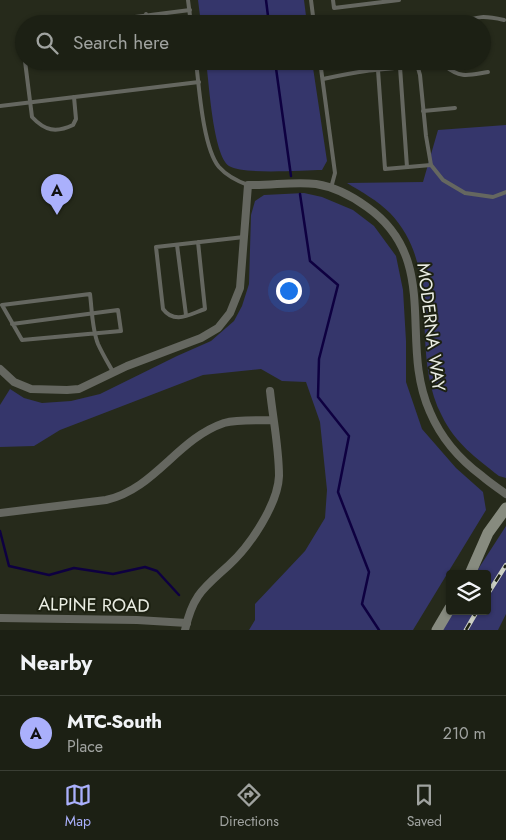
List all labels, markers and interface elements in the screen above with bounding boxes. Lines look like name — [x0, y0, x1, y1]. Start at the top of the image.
search box — [15, 15, 491, 70]
icon: search — [33, 29, 61, 57]
text: Search here — [73, 29, 169, 56]
pin: A — [41, 174, 73, 215]
street label: MODERNA WAY — [410, 261, 452, 393]
your location — [276, 278, 302, 304]
map controls — [446, 570, 491, 615]
button: layers — [446, 570, 491, 615]
street label: ALPINE ROAD — [38, 591, 150, 619]
text: Nearby — [20, 648, 92, 678]
text: MTC-South — [67, 708, 162, 735]
text: A — [30, 722, 42, 745]
text: 210 m — [443, 722, 486, 745]
text: Place — [67, 735, 103, 758]
tab: Map — [64, 781, 92, 831]
tab: Directions — [220, 781, 279, 831]
tab: Saved — [407, 781, 442, 831]

